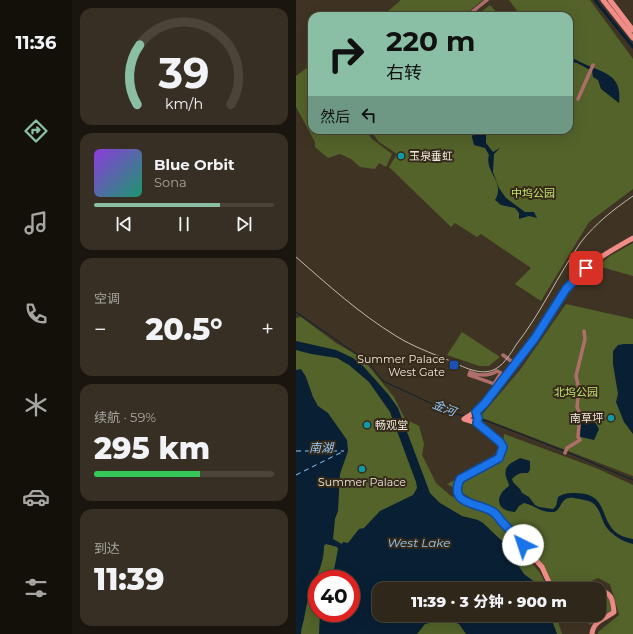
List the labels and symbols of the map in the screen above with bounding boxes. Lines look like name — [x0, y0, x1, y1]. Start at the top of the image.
place label: 玉泉垂虹 — [409, 149, 453, 163]
marker: 玉泉垂虹 — [396, 151, 406, 161]
park label: 中坞公园 — [511, 186, 555, 200]
pin — [569, 251, 603, 285]
place label: Summer Palace West Gate — [357, 352, 445, 379]
marker: Summer Palace West Gate — [448, 359, 460, 371]
park label: 北坞公园 — [554, 385, 598, 399]
water label: 金河 — [430, 396, 460, 420]
place label: 南草坪 — [570, 411, 603, 425]
marker: 南草坪 — [606, 413, 616, 423]
place label: 畅观堂 — [375, 418, 408, 432]
marker: 畅观堂 — [362, 420, 372, 430]
water label: 南湖 — [309, 440, 335, 455]
marker: Summer Palace — [357, 464, 367, 474]
place label: Summer Palace — [318, 475, 406, 489]
position arrow — [502, 524, 544, 566]
water label: West Lake — [388, 535, 450, 550]
speed limit sign: 40 — [308, 570, 360, 622]

